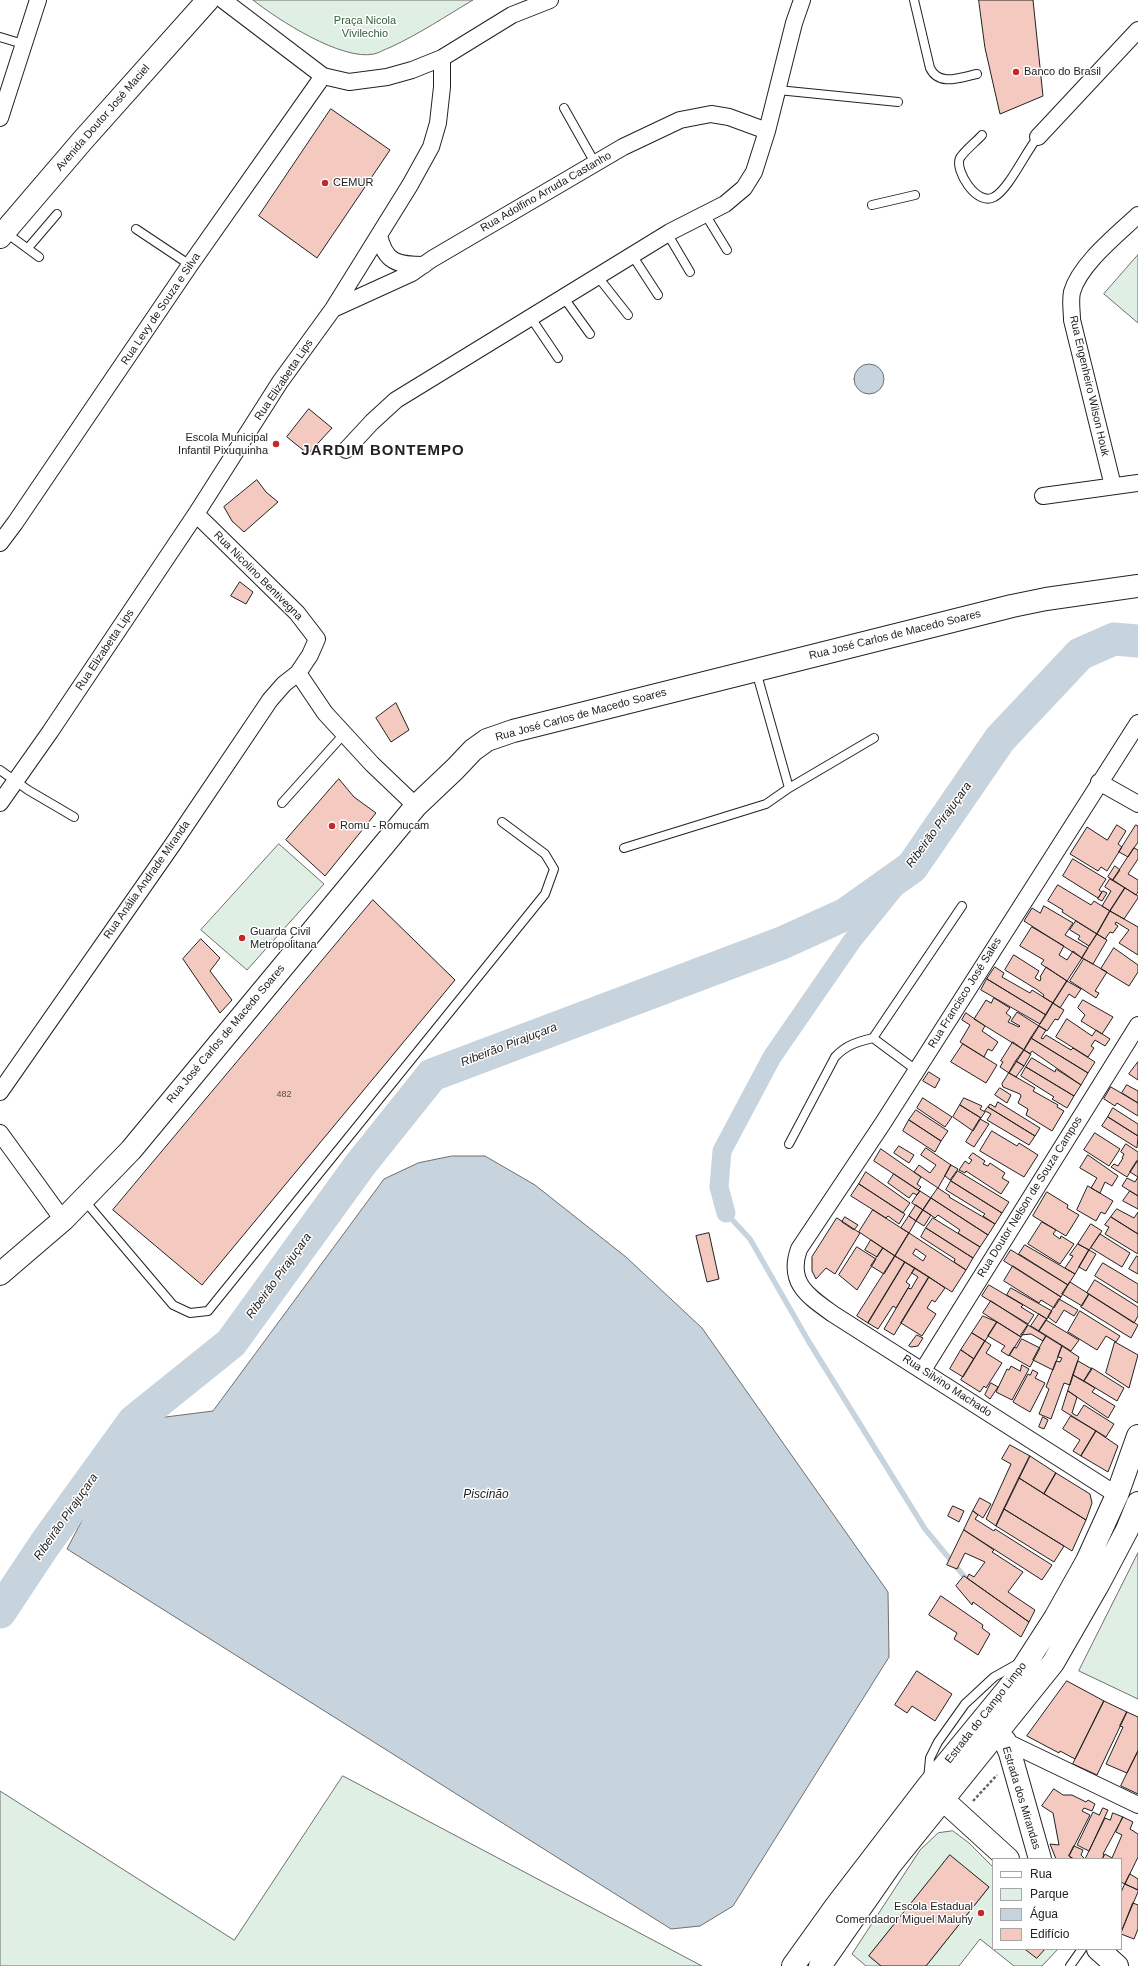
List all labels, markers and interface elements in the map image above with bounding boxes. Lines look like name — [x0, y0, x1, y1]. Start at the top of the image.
park label: Praça Nicola Vivilechio — [334, 14, 396, 40]
street label: Avenida Doutor José Maciel — [53, 62, 153, 174]
place label: Banco do Brasil — [1024, 65, 1101, 79]
marker: Banco do Brasil — [1011, 67, 1021, 77]
street label: Rua Adolfino Arruda Castanho — [478, 149, 614, 235]
place label: CEMUR — [333, 176, 373, 190]
marker: CEMUR — [320, 178, 330, 188]
street label: Rua Levy de Souza e Silva — [119, 251, 203, 367]
street label: Rua Engenheiro Wilson Houk — [1066, 314, 1112, 458]
street label: Rua Elizabetta Lips — [252, 337, 316, 423]
place label: Escola Municipal Infantil Pixuquinha — [178, 431, 268, 457]
marker: Escola Municipal Infantil Pixuquinha — [271, 439, 281, 449]
district label: JARDIM BONTEMPO — [301, 442, 465, 460]
street label: Rua Nicolino Bentivegna — [211, 529, 305, 623]
street label: Rua Elizabetta Lips — [73, 607, 137, 693]
street label: Rua José Carlos de Macedo Soares — [808, 607, 982, 663]
street label: Rua José Carlos de Macedo Soares — [494, 686, 668, 744]
water label: Ribeirão Pirajuçara — [903, 779, 975, 871]
street label: Rua Anália Andrade Miranda — [101, 818, 193, 942]
place label: Romu - Romucam — [340, 819, 429, 833]
marker: Romu - Romucam — [327, 821, 337, 831]
place label: Guarda Civil Metropolitana — [250, 925, 317, 951]
marker: Guarda Civil Metropolitana — [237, 933, 247, 943]
street label: Rua Francisco José Sales — [926, 935, 1004, 1051]
street label: Rua José Carlos de Macedo Soares — [164, 962, 288, 1106]
water label: Ribeirão Pirajuçara — [459, 1020, 559, 1070]
house number: 482 — [276, 1090, 292, 1100]
street label: Rua Doutor Nelson de Souza Campos — [975, 1114, 1085, 1280]
water label: Ribeirão Pirajuçara — [243, 1230, 315, 1322]
street label: Rua Silvino Machado — [900, 1352, 994, 1420]
water label: Ribeirão Pirajuçara — [31, 1471, 101, 1563]
water label: Piscinão — [463, 1488, 509, 1502]
street label: Estrada do Campo Limpo — [942, 1660, 1030, 1766]
street label: Estrada dos Mirandas — [999, 1745, 1043, 1851]
legend — [992, 1858, 1122, 1950]
text: Rua — [1030, 1867, 1052, 1881]
text: Parque — [1030, 1887, 1069, 1901]
place label: Escola Estadual Comendador Miguel Maluhy — [835, 1900, 973, 1926]
text: Água — [1030, 1907, 1058, 1921]
marker: Escola Estadual Comendador Miguel Maluhy — [976, 1908, 986, 1918]
text: Edifício — [1030, 1927, 1069, 1941]

